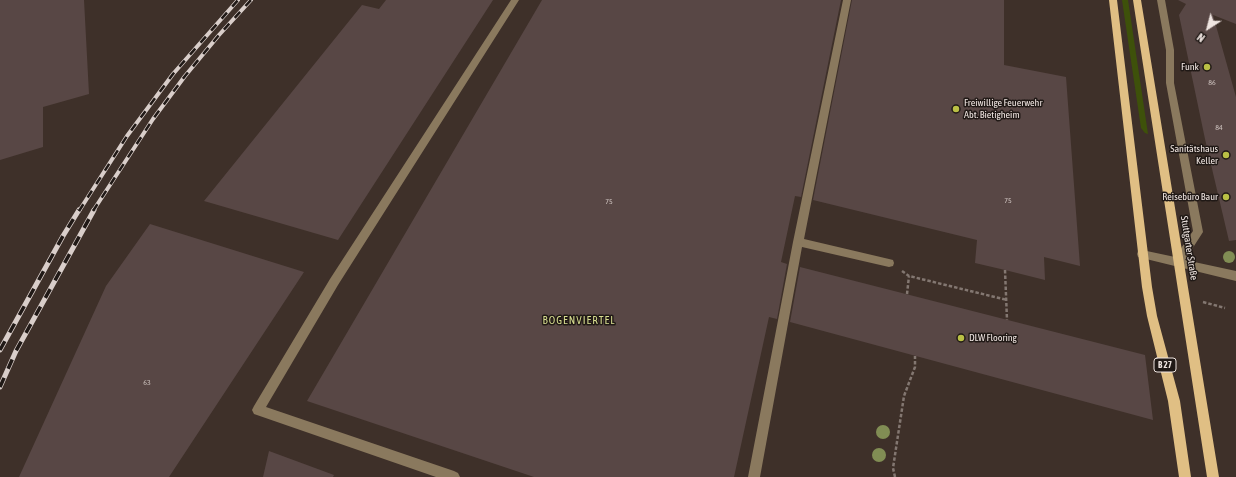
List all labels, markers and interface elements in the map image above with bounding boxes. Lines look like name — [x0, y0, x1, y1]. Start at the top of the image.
north arrow — [1188, 8, 1228, 48]
text: N — [1195, 31, 1207, 44]
place label: Funk — [1181, 61, 1199, 73]
marker: Funk — [1202, 62, 1212, 72]
house number: 86 — [1208, 77, 1216, 87]
place label: Freiwillige Feuerwehr Abt. Bietigheim — [964, 97, 1042, 120]
marker: Freiwillige Feuerwehr Abt. Bietigheim — [951, 104, 961, 114]
house number: 84 — [1215, 122, 1223, 132]
place label: Sanitätshaus Keller — [1170, 143, 1218, 166]
marker: Sanitätshaus Keller — [1221, 150, 1231, 160]
place label: Reisebüro Baur — [1162, 191, 1218, 203]
marker: Reisebüro Baur — [1221, 192, 1231, 202]
house number: 75 — [1004, 195, 1012, 205]
house number: 75 — [605, 196, 613, 206]
street label: Stuttgarter Straße — [1178, 215, 1200, 281]
district label: BOGENVIERTEL — [543, 314, 615, 328]
place label: DLW Flooring — [969, 332, 1017, 344]
marker: DLW Flooring — [956, 333, 966, 343]
road number: B 27 — [1154, 358, 1176, 372]
house number: 63 — [143, 377, 151, 387]

